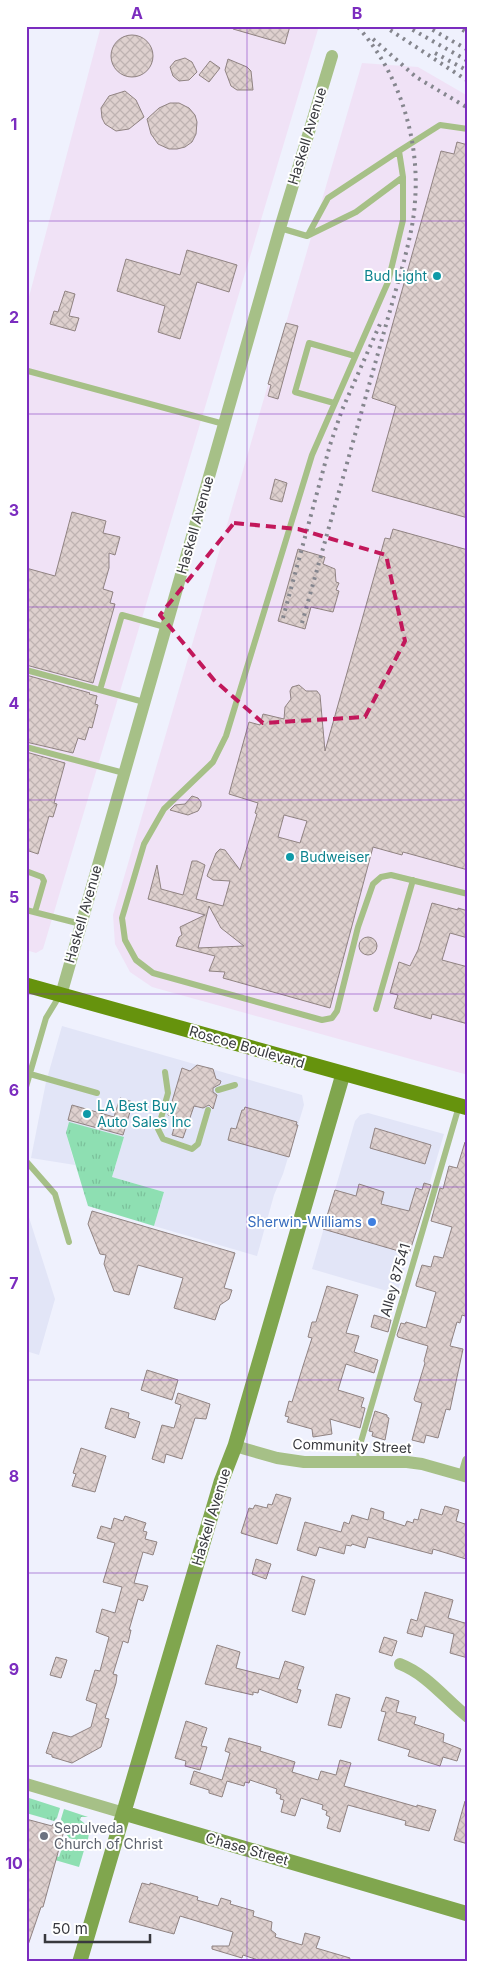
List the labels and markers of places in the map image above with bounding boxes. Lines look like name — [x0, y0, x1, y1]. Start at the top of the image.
place label: Bud Light — [364, 267, 427, 284]
marker: Bud Light — [431, 270, 443, 282]
place label: Budweiser — [300, 848, 370, 865]
marker: Budweiser — [284, 851, 296, 863]
place label: LA Best Buy Auto Sales Inc — [97, 1097, 191, 1130]
marker: LA Best Buy Auto Sales Inc — [81, 1108, 93, 1120]
place label: Sherwin-Williams — [247, 1213, 362, 1230]
marker: Sherwin-Williams — [366, 1216, 378, 1228]
place label: Sepulveda Church of Christ — [54, 1819, 163, 1852]
marker: Sepulveda Church of Christ — [38, 1830, 50, 1842]

